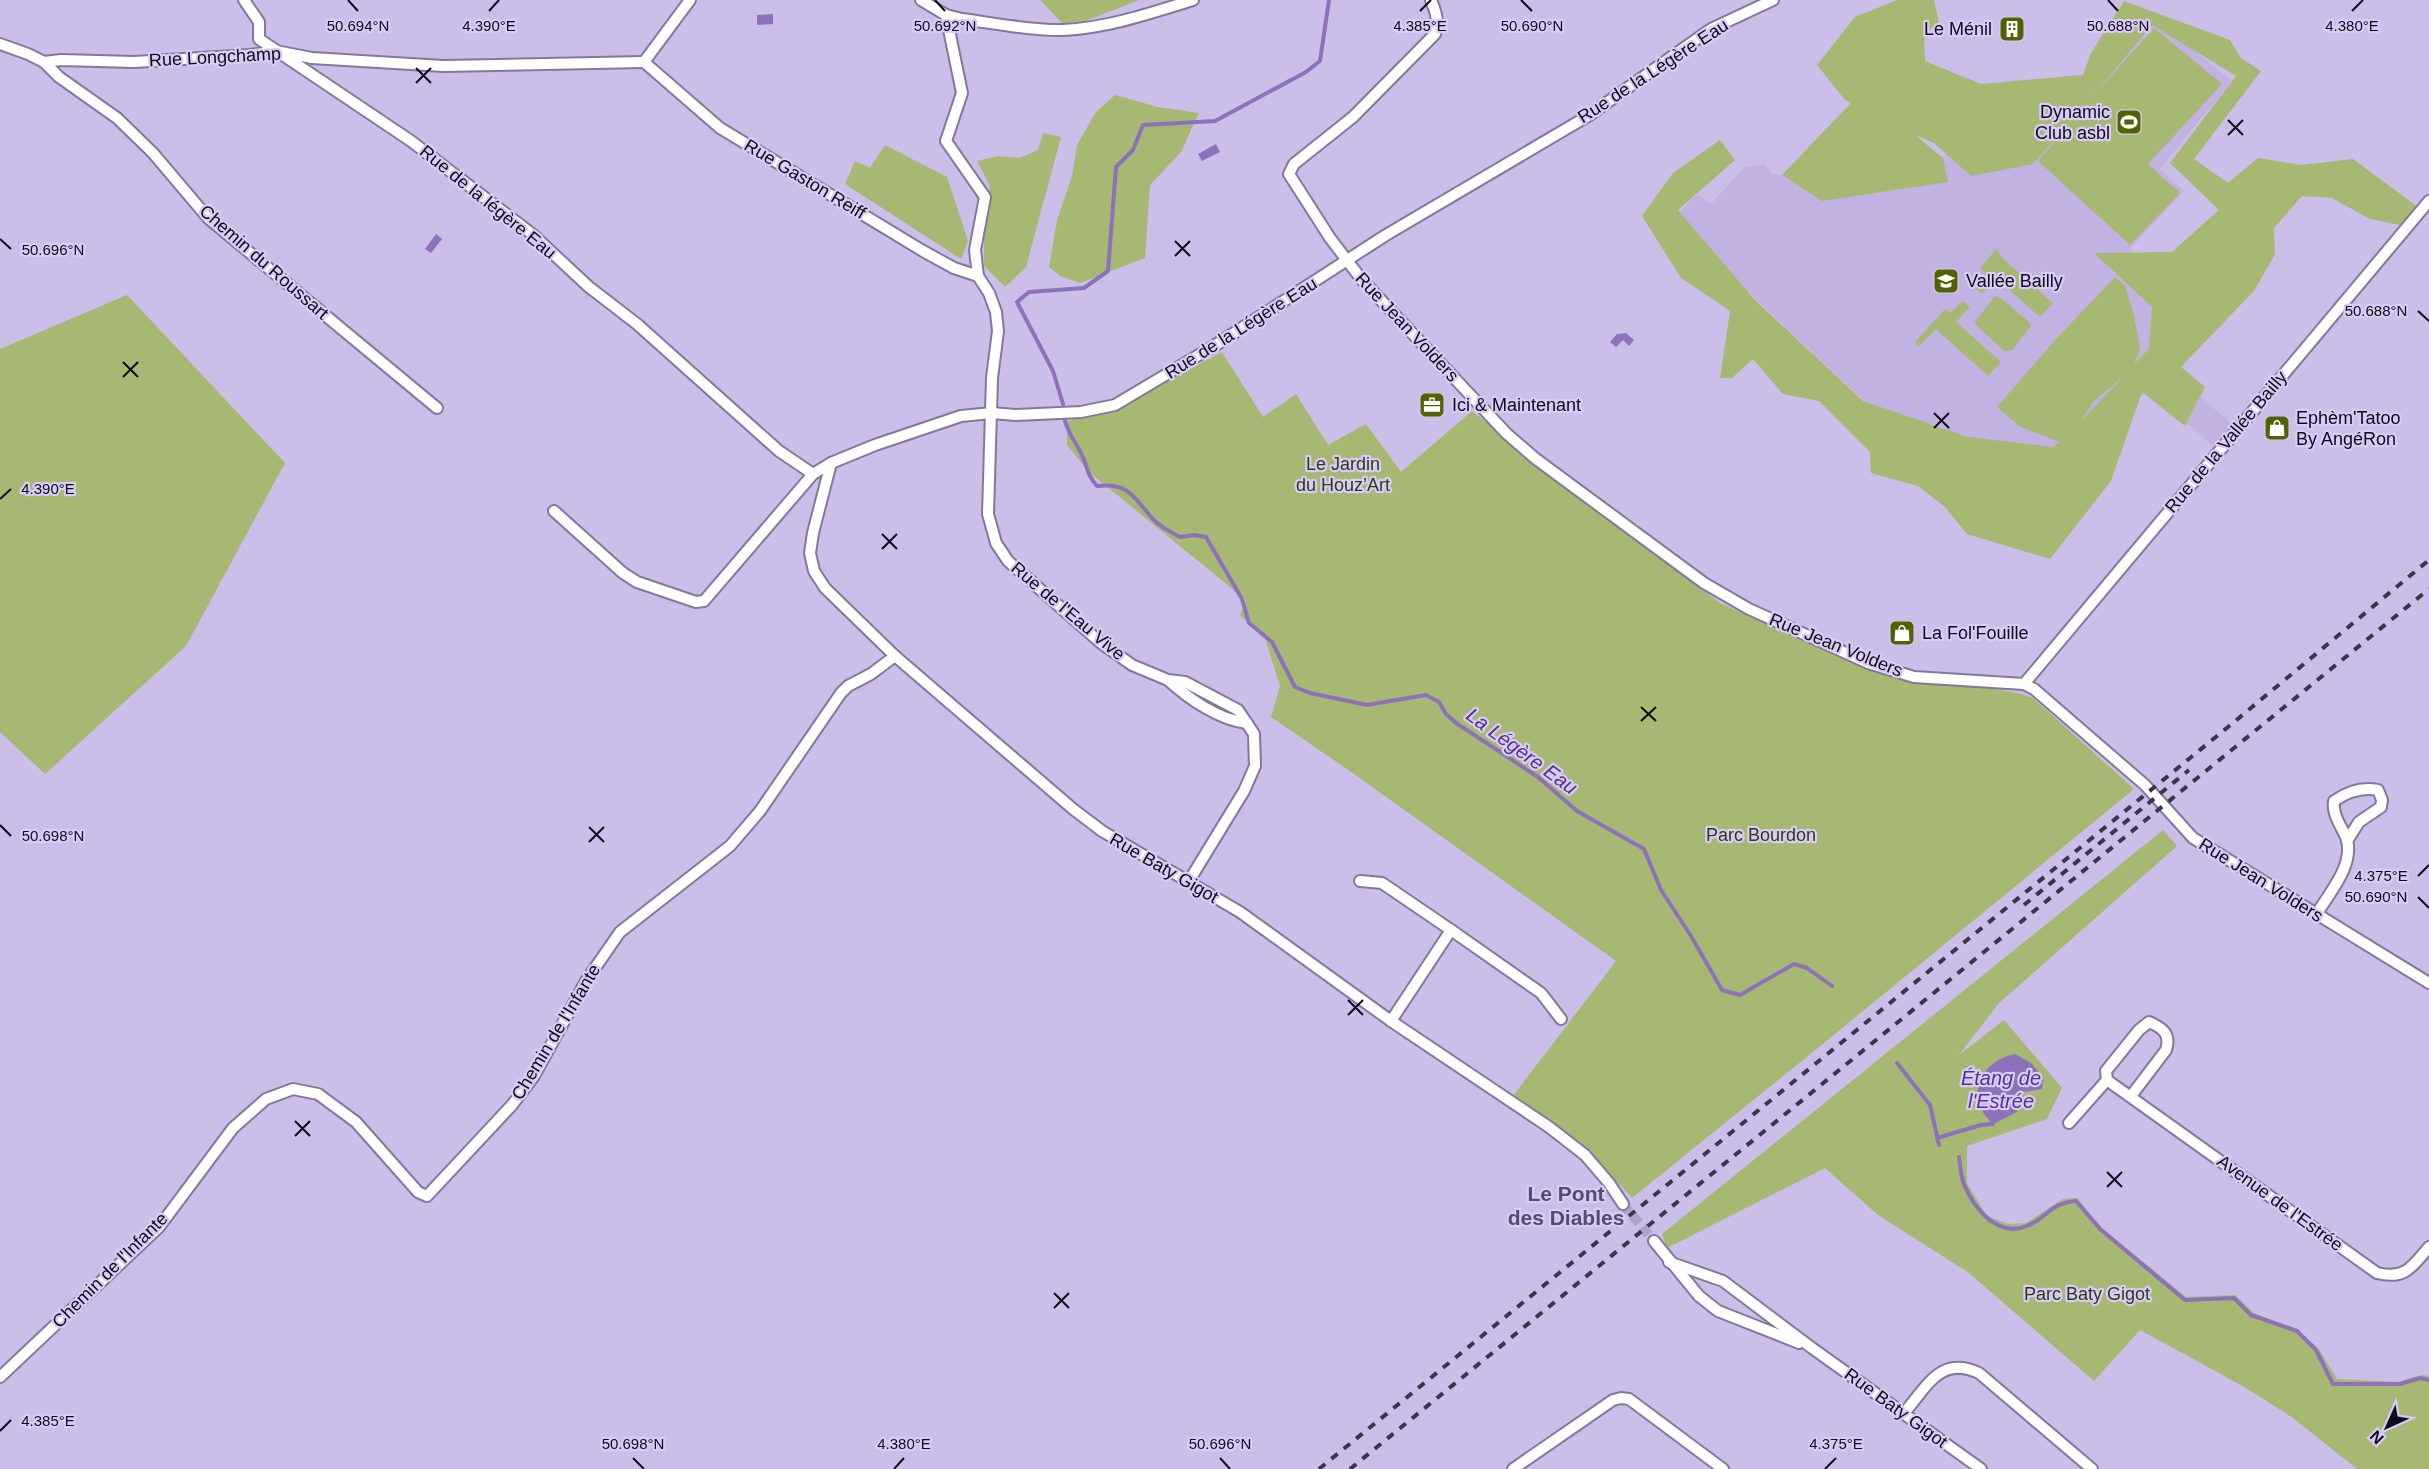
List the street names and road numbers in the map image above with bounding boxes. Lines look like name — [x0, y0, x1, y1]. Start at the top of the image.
street label: Rue de la Légère Eau — [1574, 15, 1732, 127]
street label: Rue Longchamp — [149, 44, 281, 70]
street label: Rue Gaston Reiff — [741, 135, 870, 224]
street label: Rue de la légère Eau — [416, 141, 560, 263]
street label: Chemin du Roussart — [196, 201, 332, 323]
street label: Rue Jean Volders — [1351, 268, 1463, 386]
street label: Rue de la Légère Eau — [1161, 273, 1321, 383]
street label: Rue de la Vallée Bailly — [2161, 367, 2291, 517]
street label: Rue de l'Eau Vive — [1007, 558, 1129, 664]
street label: Rue Jean Volders — [1766, 609, 1906, 681]
street label: Rue Baty Gigot — [1106, 829, 1222, 907]
street label: Rue Jean Volders — [2195, 834, 2327, 926]
street label: Chemin de l'Infante — [508, 961, 604, 1103]
street label: Avenue de l'Estrée — [2213, 1151, 2347, 1255]
street label: Chemin de l'Infante — [48, 1208, 172, 1332]
street label: Rue Baty Gigot — [1841, 1364, 1951, 1452]

